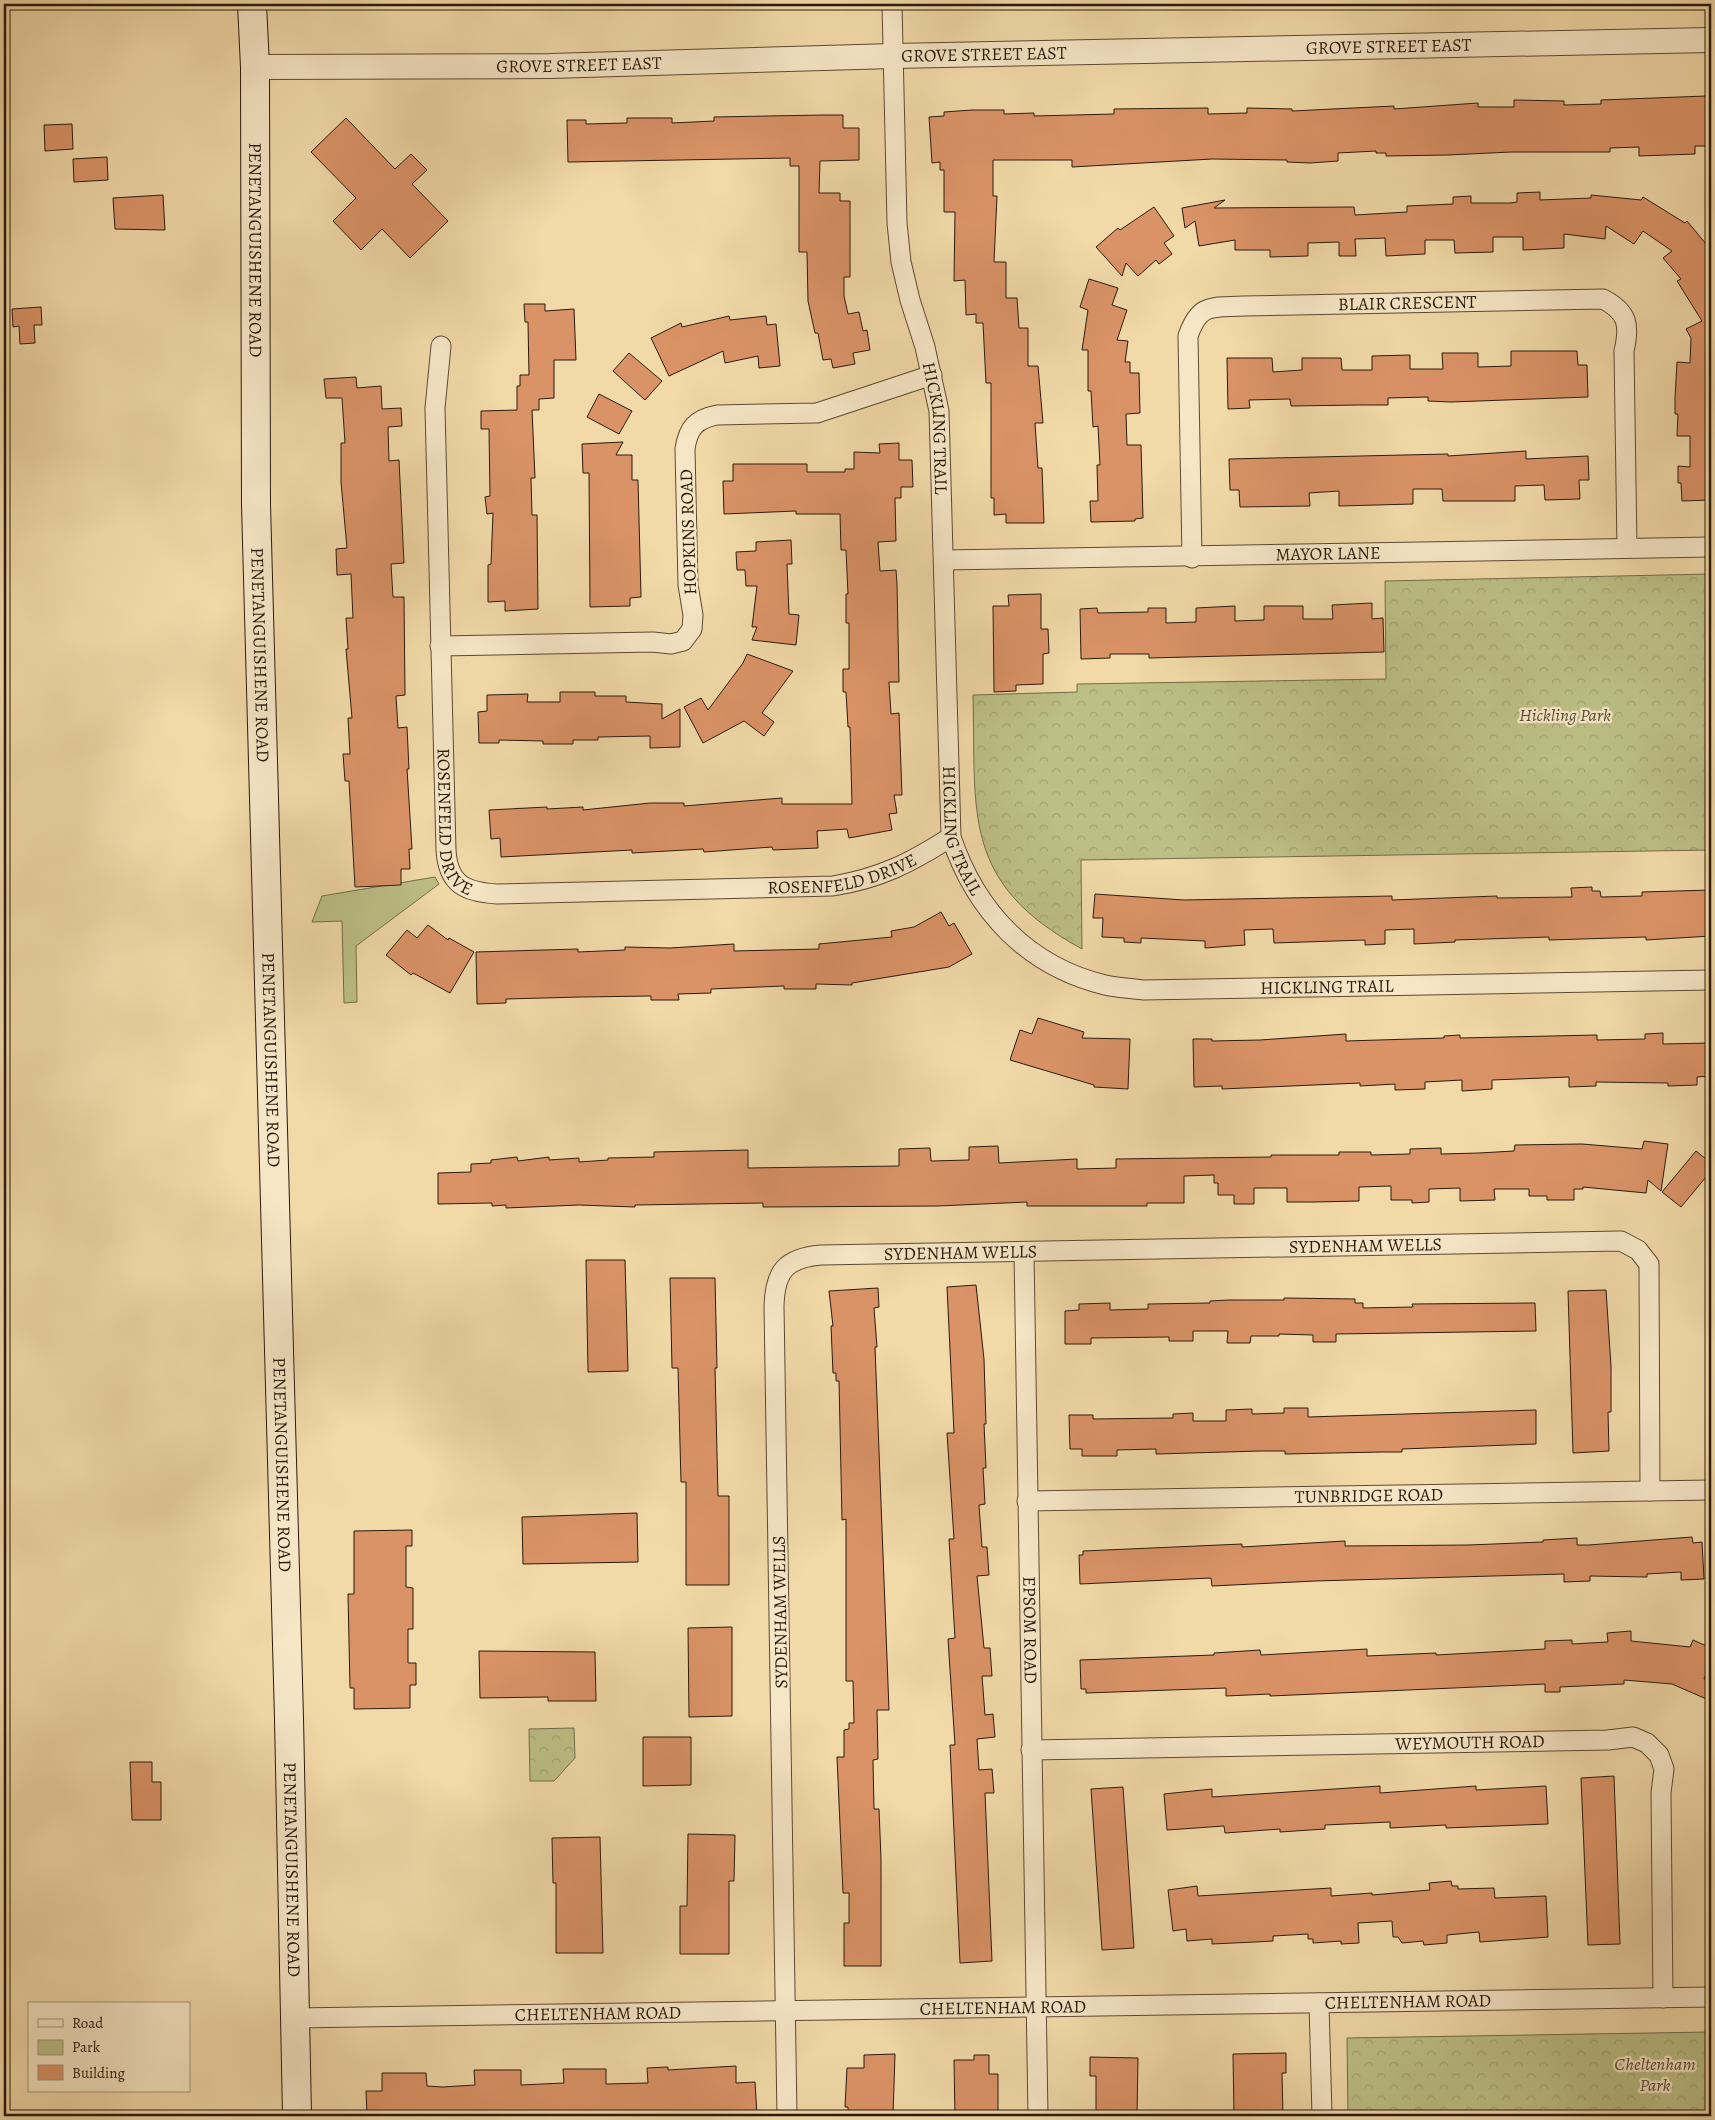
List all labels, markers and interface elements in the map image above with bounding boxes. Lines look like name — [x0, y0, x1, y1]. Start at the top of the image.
street label: GROVE STREET EAST — [1306, 33, 1472, 60]
street label: GROVE STREET EAST — [901, 41, 1067, 68]
street label: GROVE STREET EAST — [496, 51, 662, 78]
street label: PENETANGUISHENE ROAD — [243, 142, 268, 357]
street label: BLAIR CRESCENT — [1338, 289, 1477, 316]
street label: HICKLING TRAIL — [917, 360, 953, 496]
street label: HOPKINS ROAD — [674, 469, 702, 595]
street label: MAYOR LANE — [1275, 541, 1381, 566]
street label: PENETANGUISHENE ROAD — [245, 547, 275, 763]
park label: Hickling Park — [1519, 703, 1611, 727]
street label: ROSENFELD DRIVE — [431, 748, 477, 901]
street label: HICKLING TRAIL — [937, 766, 988, 900]
street label: ROSENFELD DRIVE — [767, 848, 921, 900]
street label: PENETANGUISHENE ROAD — [256, 952, 286, 1168]
street label: HICKLING TRAIL — [1260, 974, 1395, 1000]
street label: SYDENHAM WELLS — [1289, 1232, 1442, 1259]
street label: SYDENHAM WELLS — [884, 1239, 1037, 1266]
street label: PENETANGUISHENE ROAD — [267, 1357, 297, 1572]
street label: TUNBRIDGE ROAD — [1295, 1482, 1443, 1509]
street label: SYDENHAM WELLS — [767, 1535, 793, 1689]
street label: EPSOM ROAD — [1017, 1576, 1043, 1684]
street label: WEYMOUTH ROAD — [1394, 1729, 1545, 1756]
street label: PENETANGUISHENE ROAD — [278, 1762, 306, 1977]
street label: CHELTENHAM ROAD — [1325, 1988, 1491, 2015]
street label: CHELTENHAM ROAD — [920, 1994, 1086, 2021]
street label: CHELTENHAM ROAD — [515, 2000, 681, 2027]
legend — [28, 2002, 190, 2092]
text: Road — [72, 2013, 104, 2033]
text: Park — [72, 2037, 101, 2057]
park label: Cheltenham Park — [1614, 2052, 1696, 2097]
text: Building — [72, 2063, 125, 2083]

